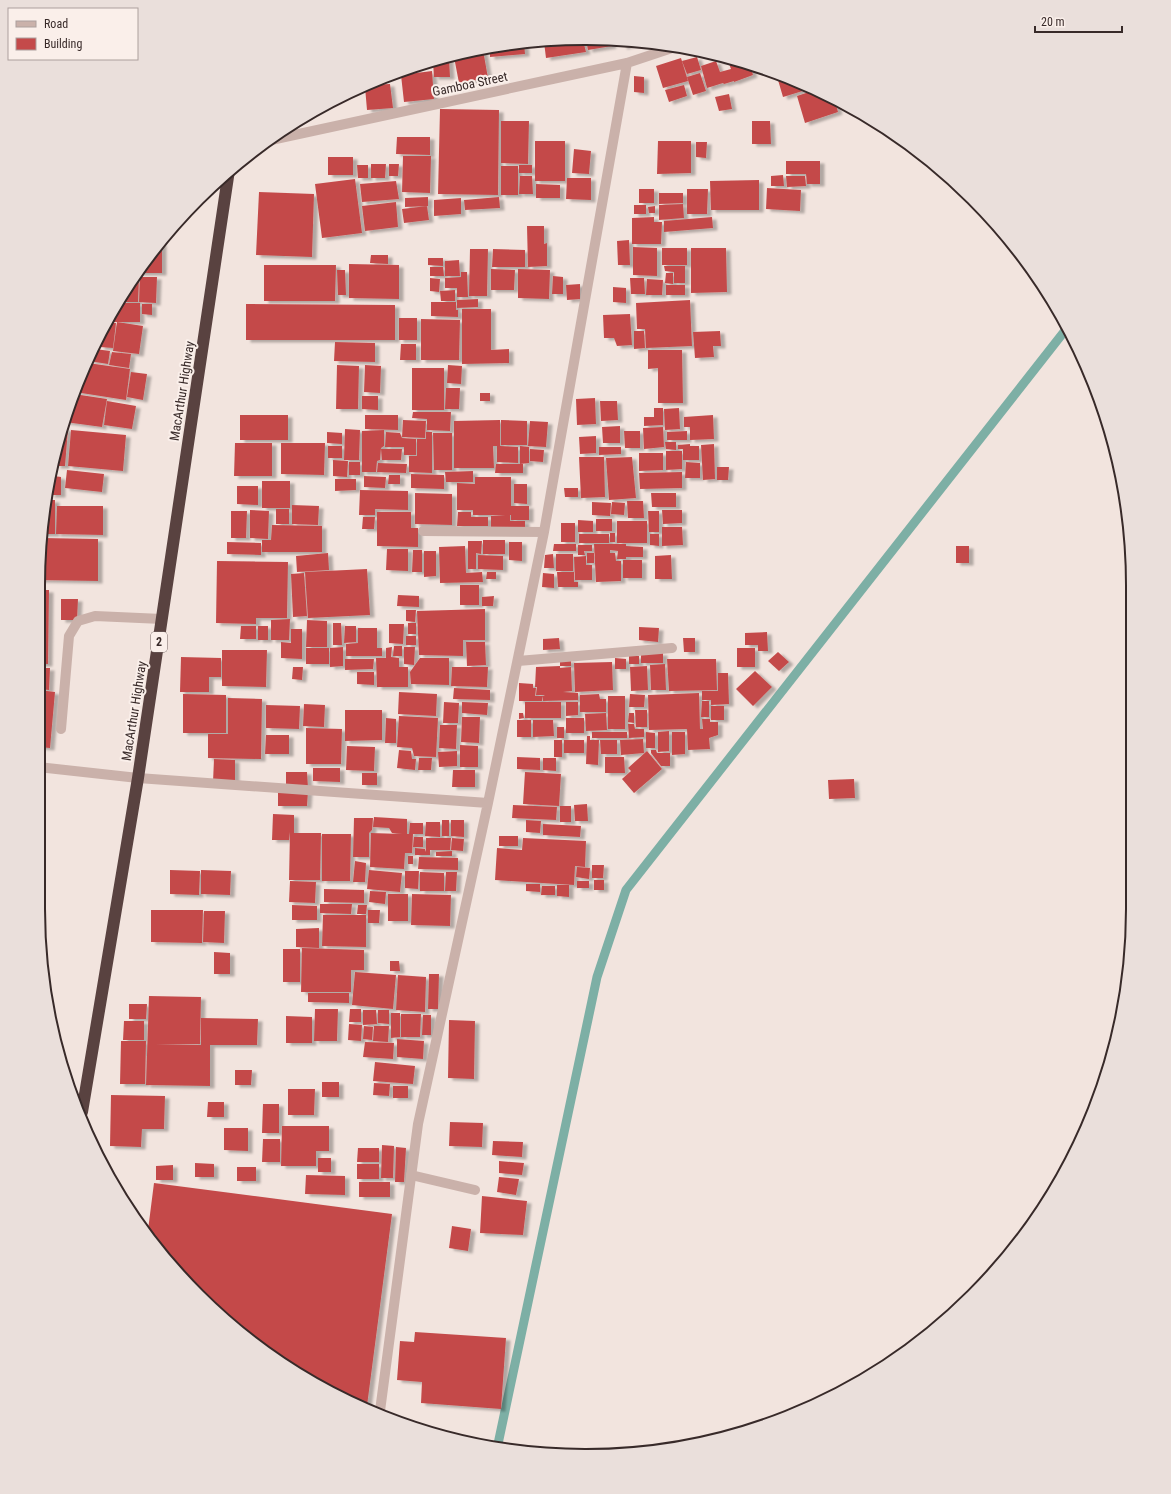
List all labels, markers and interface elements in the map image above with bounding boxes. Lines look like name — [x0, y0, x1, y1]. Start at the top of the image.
legend — [8, 8, 138, 60]
scale bar — [1035, 8, 1122, 34]
text: 20 m — [1041, 15, 1065, 29]
text: Road — [44, 17, 68, 31]
text: Building — [44, 37, 82, 51]
street label: Gamboa Street — [431, 69, 509, 99]
street label: MacArthur Highway — [167, 339, 197, 442]
road number: 2 — [151, 632, 167, 652]
street label: MacArthur Highway — [119, 659, 149, 762]

